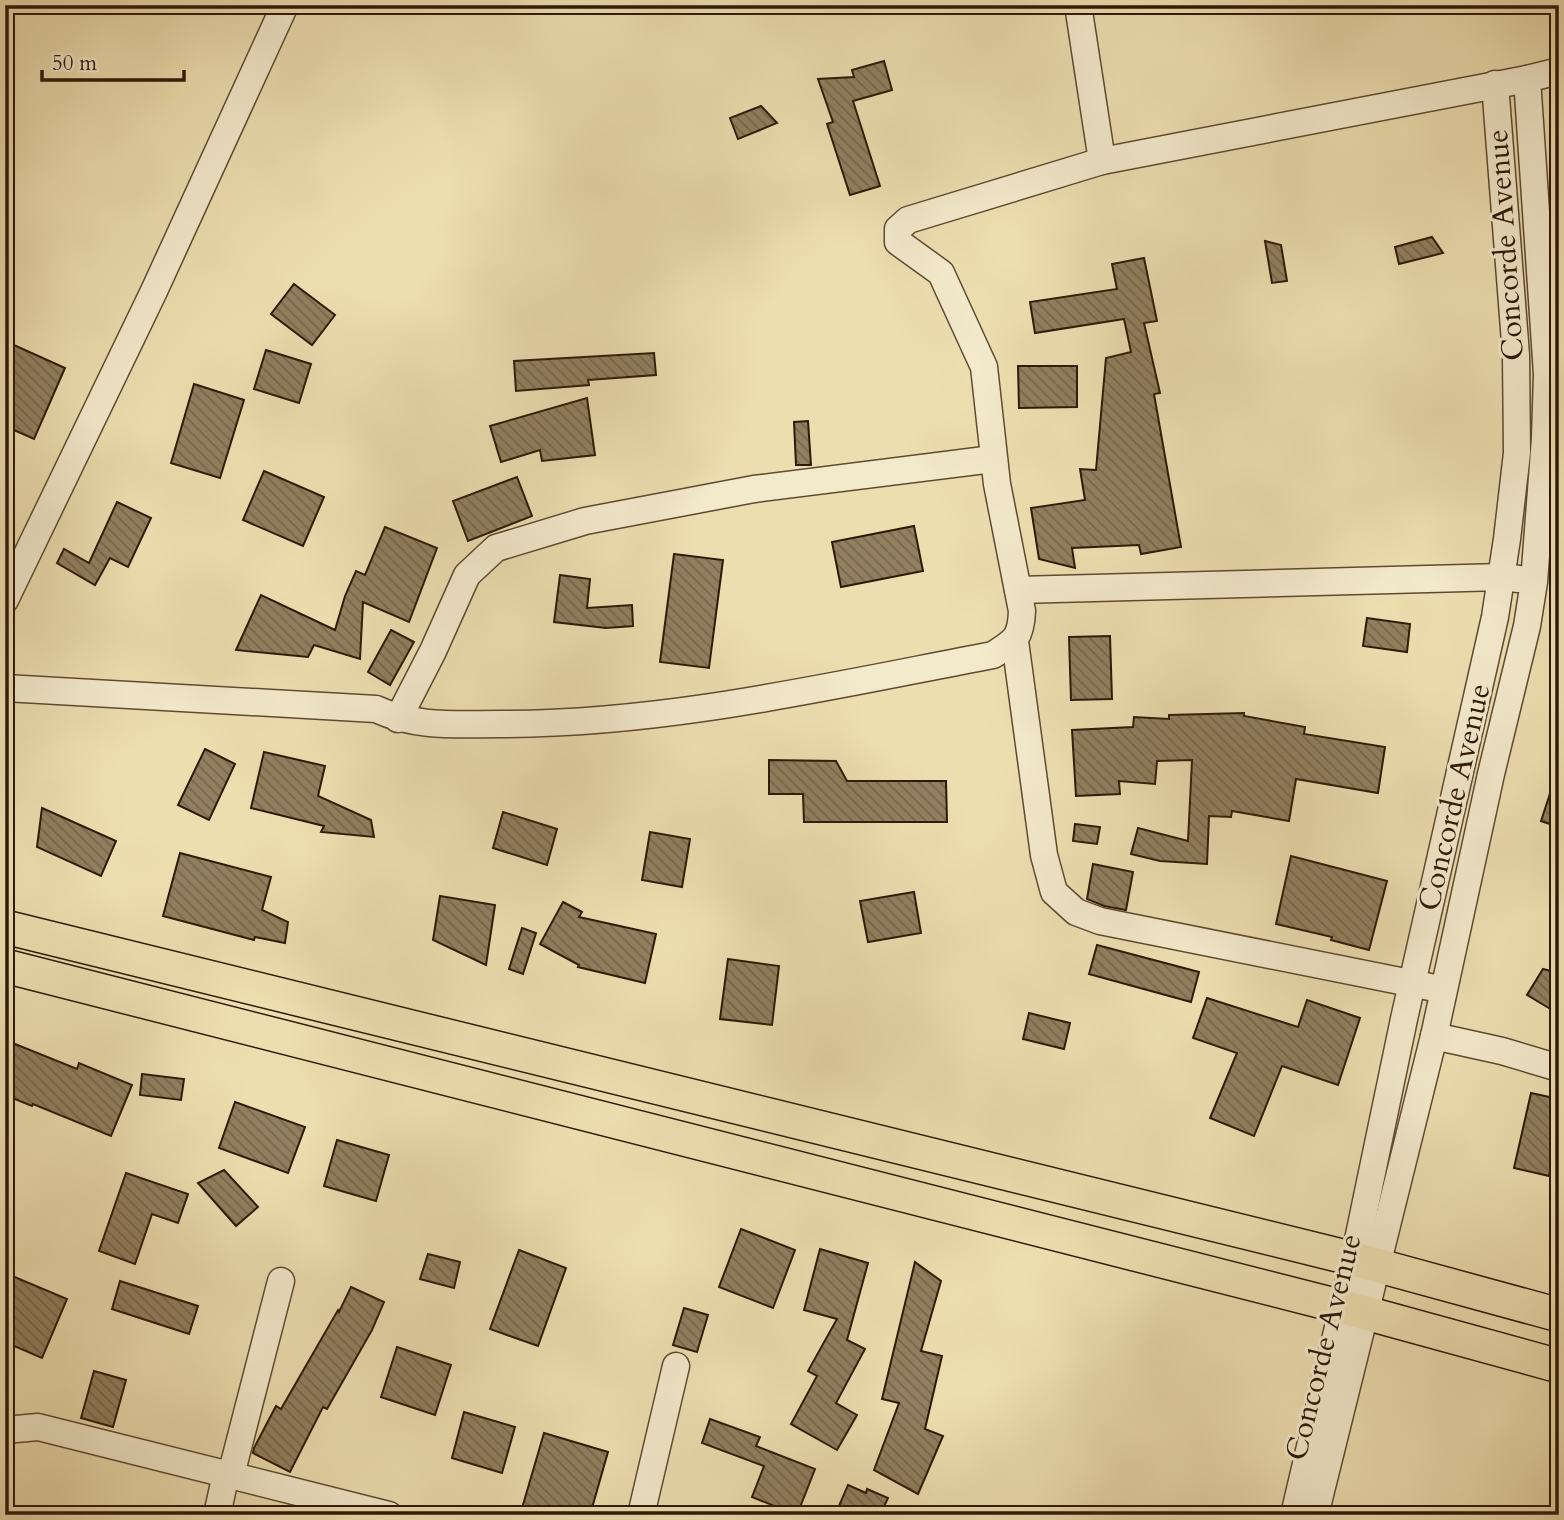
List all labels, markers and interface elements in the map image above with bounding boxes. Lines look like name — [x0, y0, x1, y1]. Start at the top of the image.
scale bar — [42, 38, 184, 82]
text: 50 m — [52, 49, 97, 78]
street label: Concorde Avenue — [1477, 128, 1534, 362]
street label: Concorde Avenue — [1408, 679, 1501, 915]
street label: Concorde Avenue — [1276, 1230, 1371, 1465]

